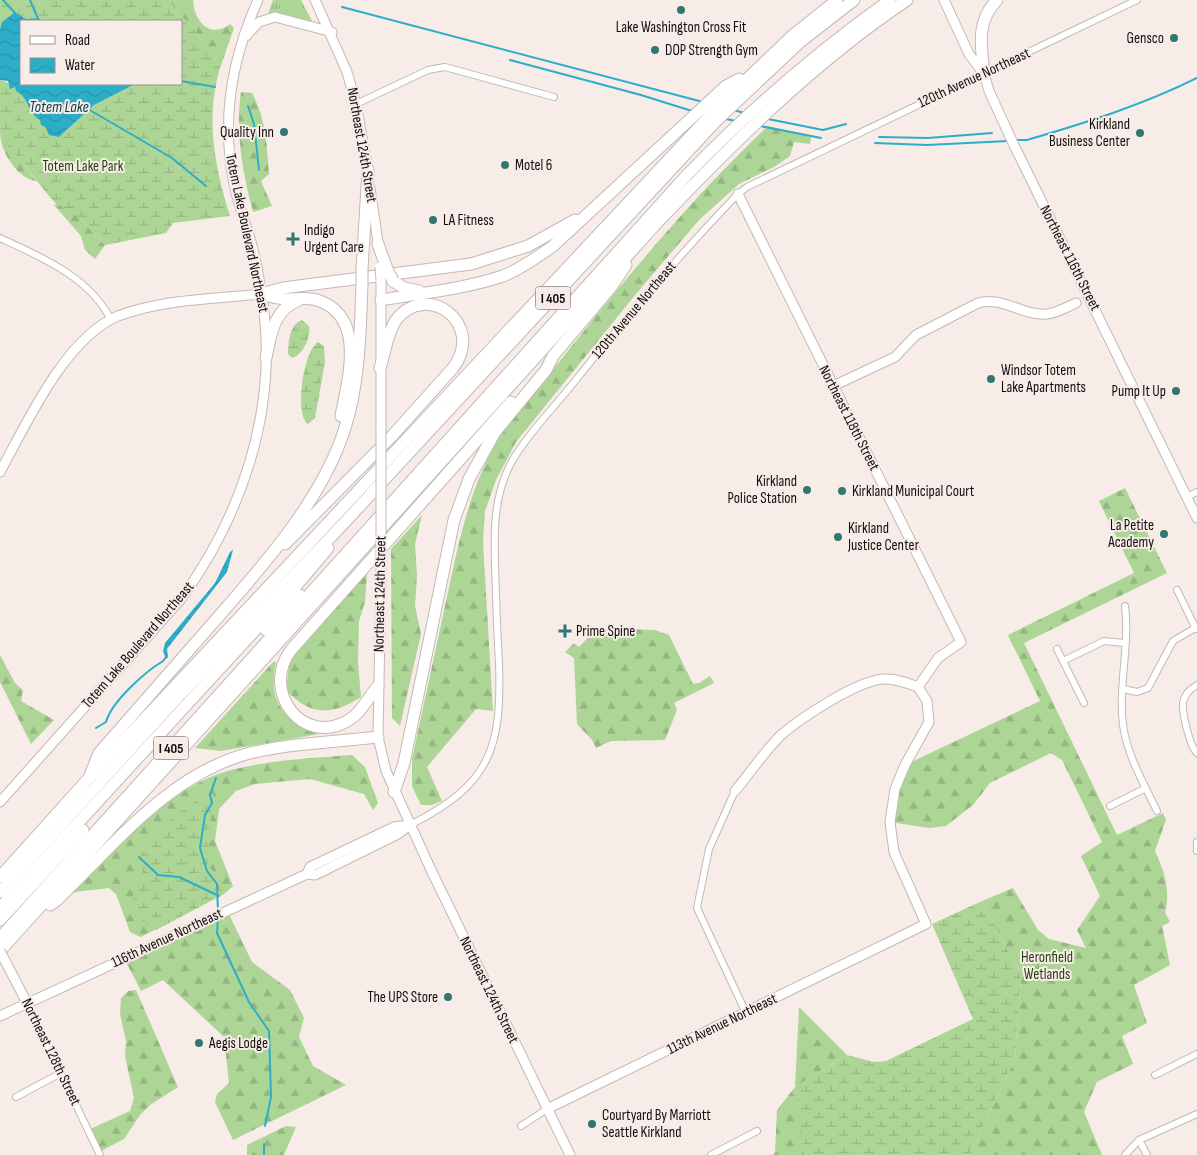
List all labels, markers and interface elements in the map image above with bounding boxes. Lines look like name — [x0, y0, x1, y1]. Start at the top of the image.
marker: Lake Washington Cross Fit — [675, 4, 687, 16]
place label: Lake Washington Cross Fit — [616, 18, 747, 37]
legend — [20, 20, 182, 85]
place label: Gensco — [1126, 29, 1164, 48]
text: Road — [65, 31, 90, 50]
marker: Gensco — [1168, 32, 1180, 44]
place label: DOP Strength Gym — [665, 41, 758, 60]
street label: 120th Avenue Northeast — [915, 43, 1034, 112]
marker: DOP Strength Gym — [649, 44, 661, 56]
text: Water — [65, 56, 96, 75]
street label: Northeast 124th Street — [343, 86, 382, 204]
water label: Totem Lake — [29, 98, 89, 117]
place label: Kirkland Business Center — [1049, 115, 1131, 151]
place label: Quality Inn — [220, 123, 274, 142]
marker: Quality Inn — [278, 126, 290, 138]
marker: Kirkland Business Center — [1134, 127, 1146, 139]
street label: Totem Lake Boulevard Northeast — [221, 152, 273, 315]
place label: Motel 6 — [515, 156, 552, 175]
park label: Totem Lake Park — [42, 157, 124, 176]
marker: Motel 6 — [499, 159, 511, 171]
street label: Northeast 116th Street — [1035, 202, 1105, 314]
place label: LA Fitness — [443, 211, 494, 230]
marker: LA Fitness — [427, 214, 439, 226]
place label: Indigo Urgent Care — [304, 221, 364, 257]
marker: Indigo Urgent Care — [286, 232, 300, 246]
street label: 120th Avenue Northeast — [588, 257, 681, 363]
road number: I 405 — [536, 286, 570, 310]
place label: Windsor Totem Lake Apartments — [1001, 361, 1086, 397]
street label: Northeast 118th Street — [814, 362, 884, 474]
marker: Windsor Totem Lake Apartments — [985, 373, 997, 385]
place label: Pump It Up — [1112, 382, 1166, 401]
marker: Pump It Up — [1170, 385, 1182, 397]
place label: Kirkland Police Station — [727, 472, 797, 508]
place label: Kirkland Municipal Court — [852, 482, 975, 501]
marker: Kirkland Police Station — [801, 484, 813, 496]
marker: Kirkland Municipal Court — [836, 485, 848, 497]
place label: La Petite Academy — [1107, 516, 1154, 552]
place label: Kirkland Justice Center — [847, 519, 920, 555]
marker: La Petite Academy — [1158, 528, 1170, 540]
marker: Kirkland Justice Center — [832, 531, 844, 543]
street label: Northeast 124th Street — [369, 535, 391, 652]
street label: Totem Lake Boulevard Northeast — [78, 577, 199, 712]
place label: Prime Spine — [576, 622, 635, 641]
marker: Prime Spine — [558, 624, 572, 638]
road number: I 405 — [154, 736, 188, 760]
street label: 116th Avenue Northeast — [108, 904, 226, 972]
street label: Northeast 124th Street — [455, 934, 523, 1047]
park label: Heronfield Wetlands — [1021, 948, 1073, 984]
place label: The UPS Store — [367, 988, 438, 1007]
street label: 113th Avenue Northeast — [664, 989, 781, 1059]
marker: The UPS Store — [442, 991, 454, 1003]
street label: Northeast 128th Street — [17, 995, 85, 1109]
place label: Aegis Lodge — [208, 1034, 268, 1053]
marker: Aegis Lodge — [193, 1037, 205, 1049]
place label: Courtyard By Marriott Seattle Kirkland — [602, 1106, 711, 1142]
marker: Courtyard By Marriott Seattle Kirkland — [586, 1118, 598, 1130]

